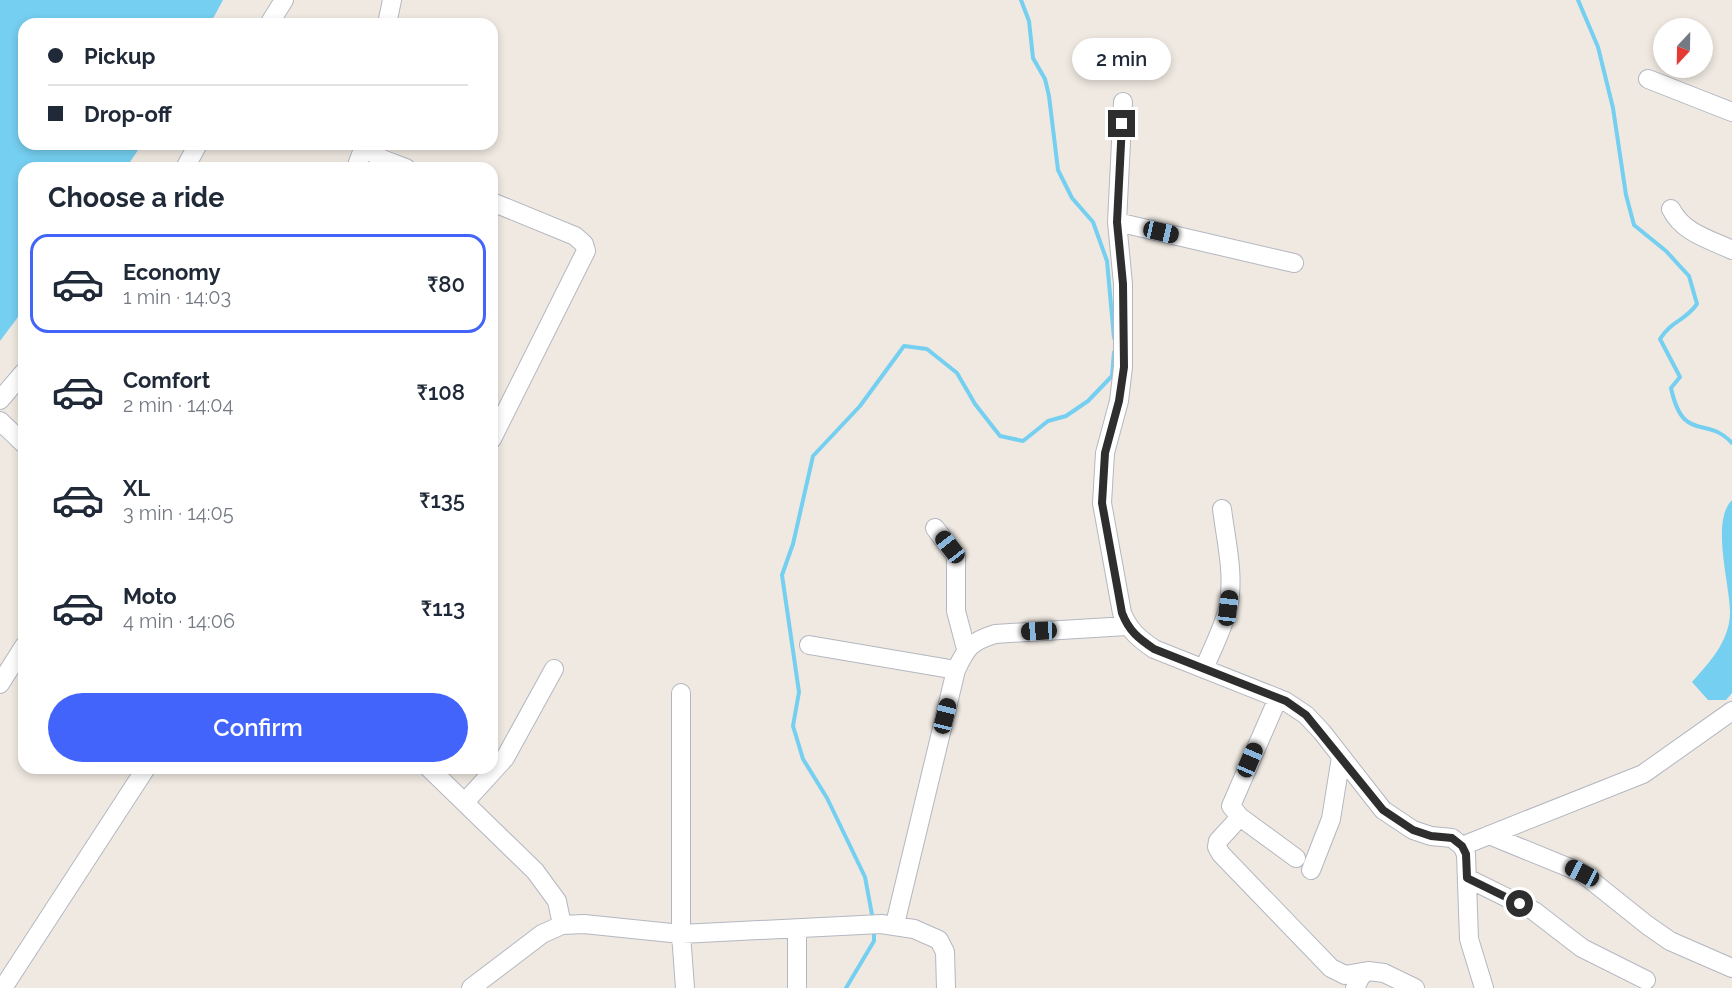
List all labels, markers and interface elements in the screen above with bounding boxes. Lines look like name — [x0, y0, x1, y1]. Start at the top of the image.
north arrow — [1653, 18, 1713, 78]
map controls — [1653, 18, 1713, 78]
callout: 2 min — [1072, 37, 1172, 79]
text: Pickup — [84, 43, 156, 69]
text: 2 min — [1096, 47, 1147, 71]
text: Drop-off — [84, 101, 172, 127]
route end — [1108, 110, 1135, 137]
text: Choose a ride — [48, 182, 224, 213]
car — [1141, 219, 1181, 245]
icon: car — [51, 257, 105, 311]
text: Economy — [123, 259, 221, 285]
text: ₹80 — [427, 271, 465, 297]
text: 1 min · 14:03 — [123, 285, 231, 309]
icon: car — [51, 365, 105, 419]
text: Comfort — [123, 367, 210, 393]
text: ₹108 — [417, 379, 465, 405]
text: 2 min · 14:04 — [123, 393, 233, 417]
icon: car — [51, 473, 105, 527]
text: XL — [123, 475, 150, 501]
text: ₹135 — [419, 487, 465, 513]
text: 3 min · 14:05 — [123, 501, 234, 525]
car — [932, 527, 968, 567]
icon: car — [51, 581, 105, 635]
text: Moto — [123, 583, 177, 609]
car — [1217, 589, 1239, 627]
text: ₹113 — [421, 595, 465, 621]
text: 4 min · 14:06 — [123, 609, 235, 633]
car — [1021, 621, 1057, 641]
button: Confirm — [48, 693, 468, 762]
car — [932, 696, 958, 736]
car — [1235, 740, 1265, 780]
car — [1562, 857, 1602, 889]
route start — [1506, 890, 1533, 917]

